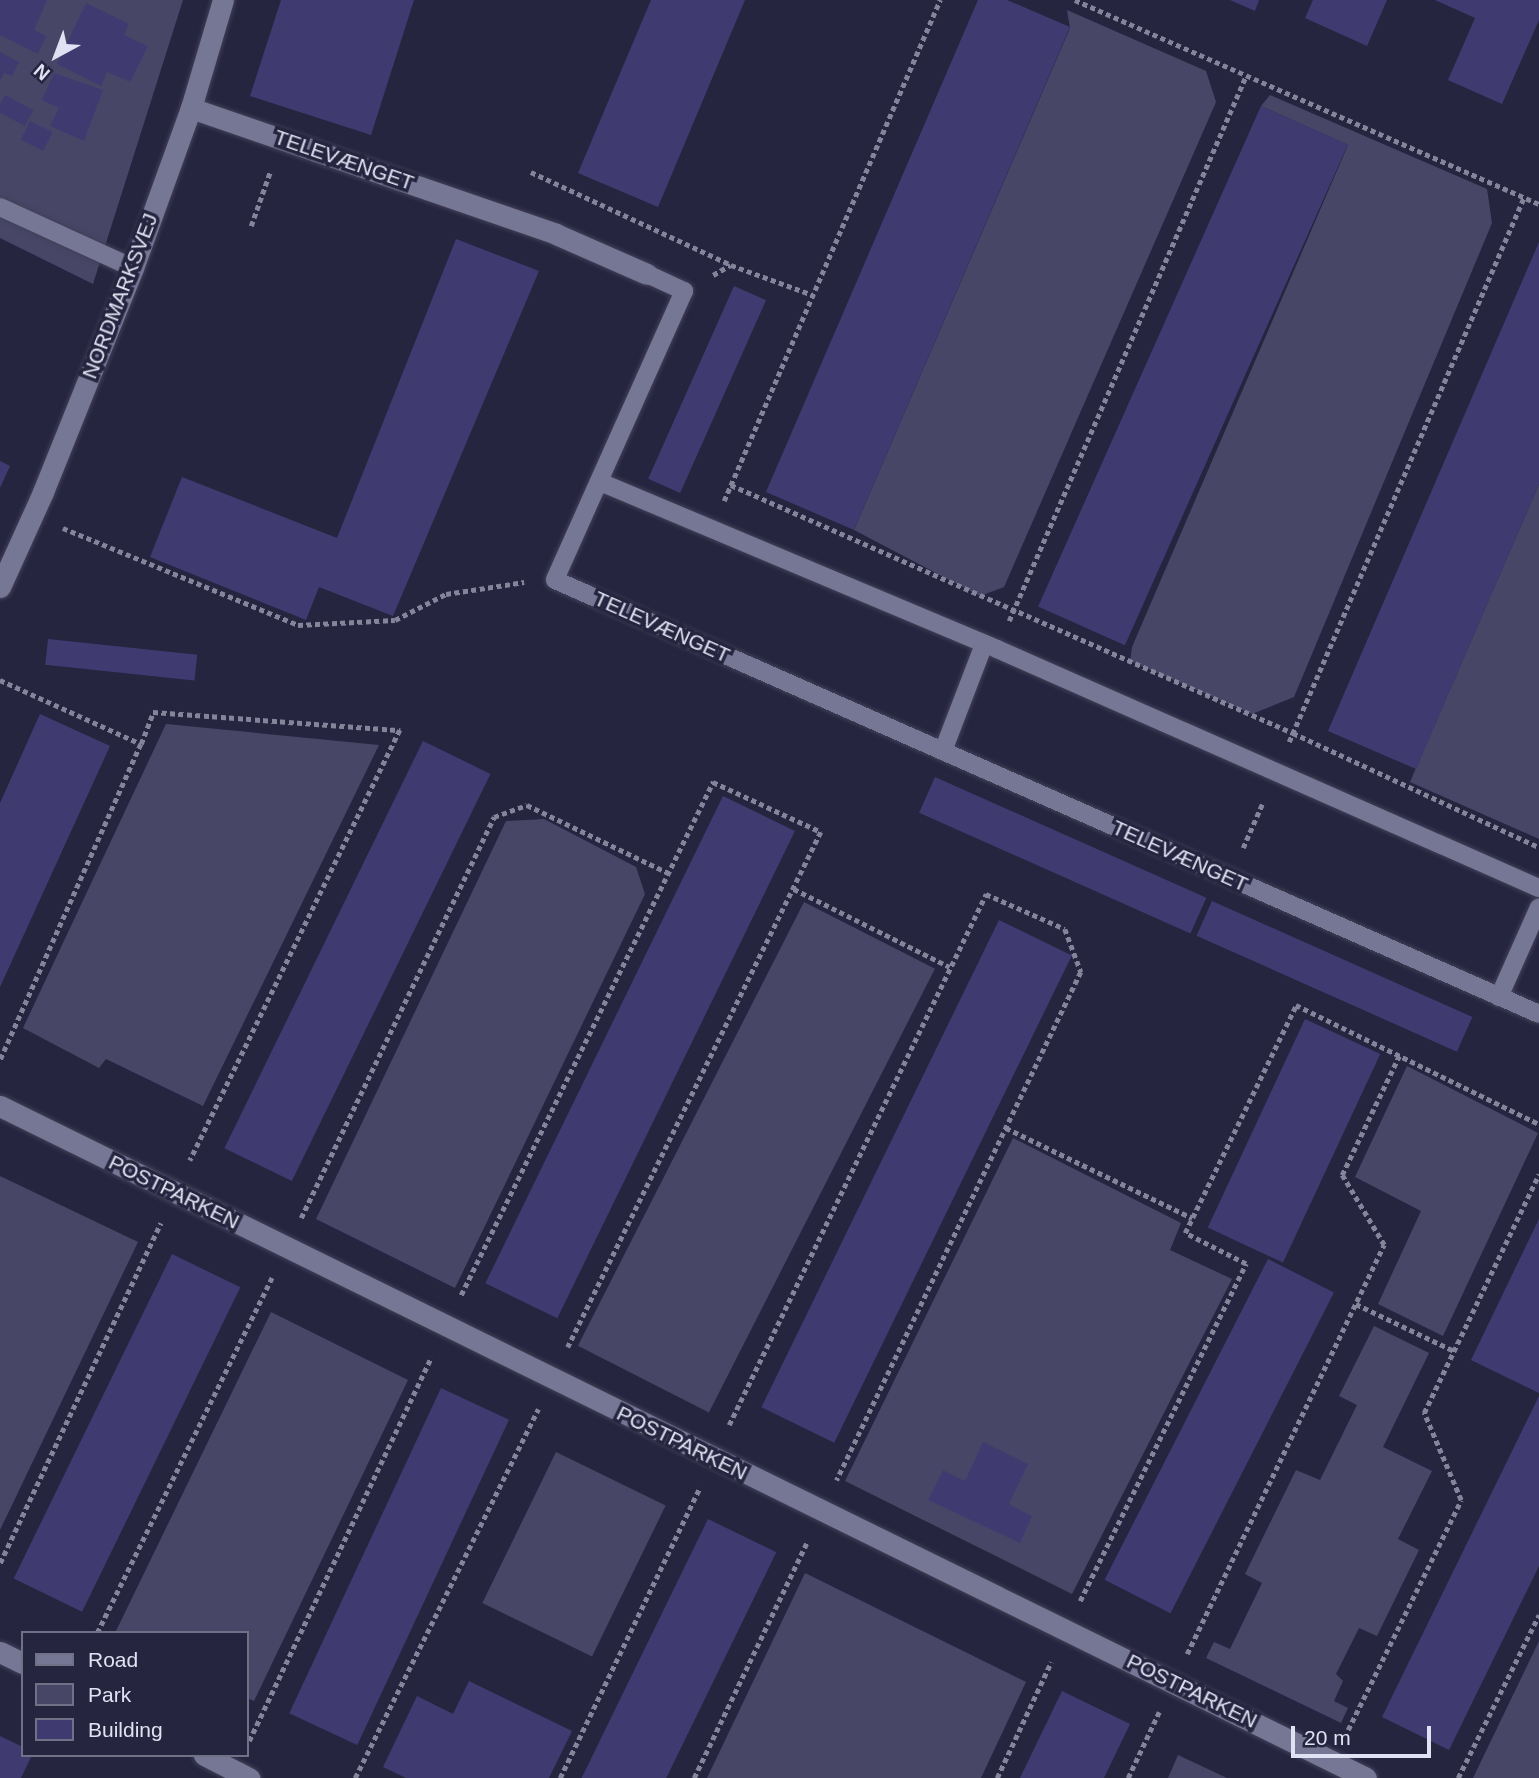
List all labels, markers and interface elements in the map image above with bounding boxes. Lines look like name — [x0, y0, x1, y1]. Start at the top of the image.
north arrow — [21, 21, 91, 91]
text: N — [30, 60, 54, 85]
street label: TELEVÆNGET — [271, 124, 417, 196]
street label: NORDMARKSVEJ — [77, 210, 163, 382]
street label: TELEVÆNGET — [590, 586, 734, 668]
street label: TELEVÆNGET — [1108, 815, 1252, 897]
street label: POSTPARKEN — [105, 1150, 243, 1234]
street label: POSTPARKEN — [613, 1401, 751, 1485]
legend — [21, 1631, 248, 1757]
text: Road — [88, 1648, 138, 1671]
street label: POSTPARKEN — [1123, 1649, 1261, 1733]
text: Park — [88, 1683, 131, 1706]
scale bar — [1294, 1712, 1434, 1756]
text: Building — [88, 1718, 163, 1741]
text: 20 m — [1304, 1726, 1351, 1749]

